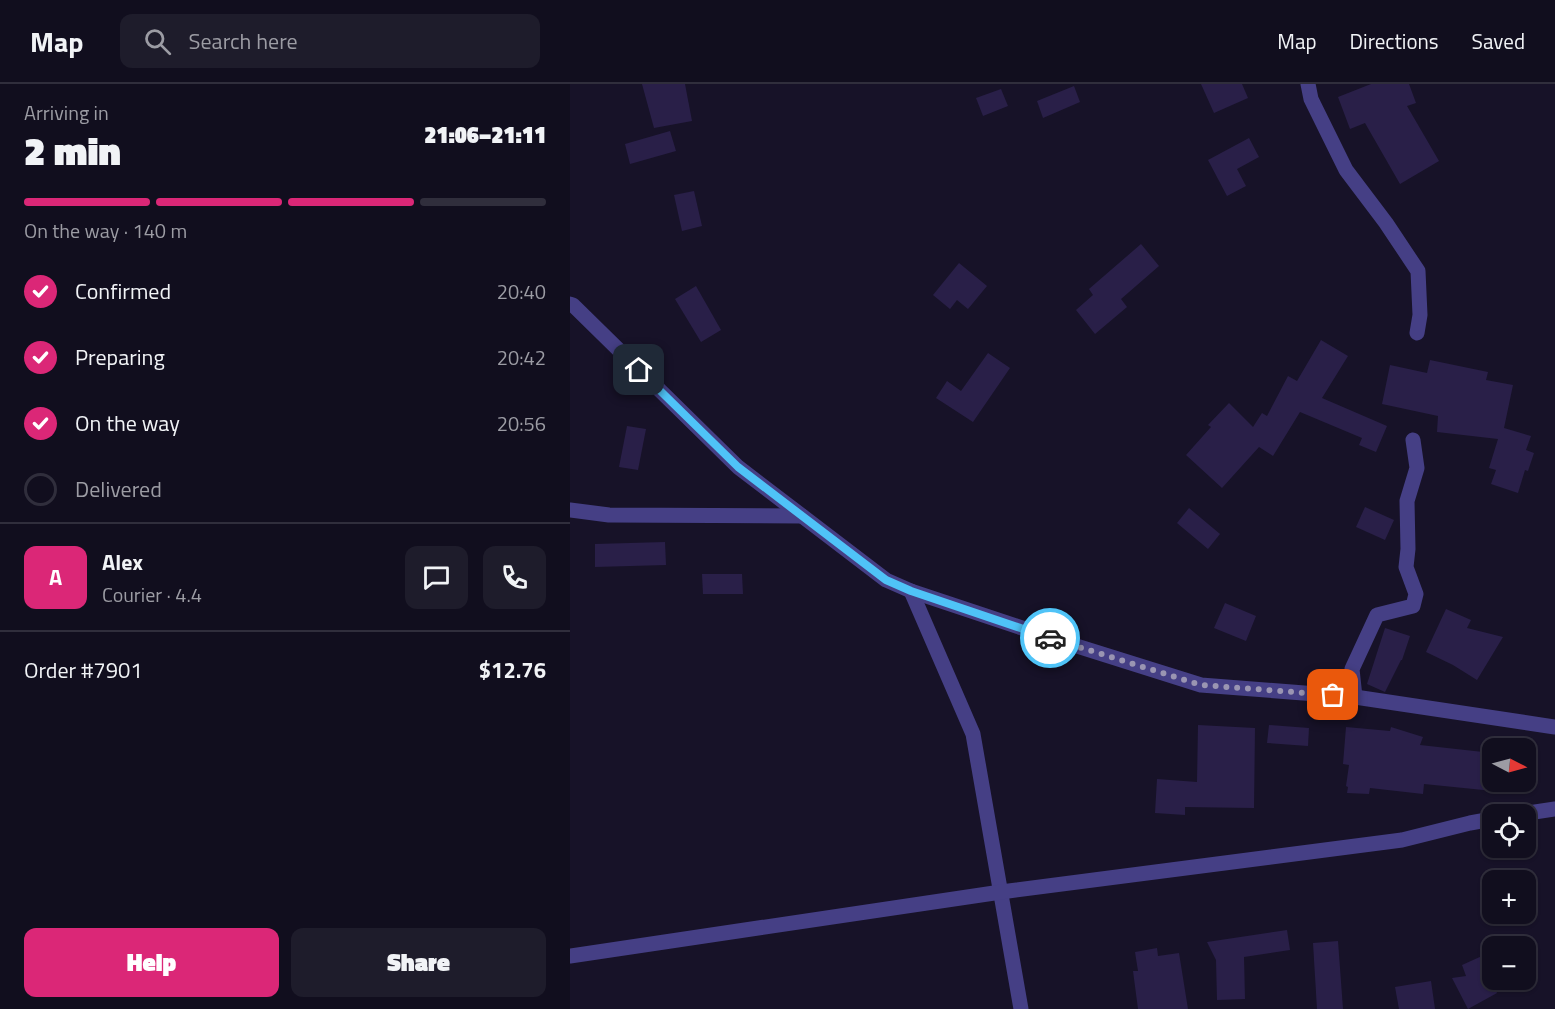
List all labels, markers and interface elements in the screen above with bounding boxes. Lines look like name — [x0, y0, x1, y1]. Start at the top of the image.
search box — [120, 14, 540, 68]
text: Map — [30, 20, 84, 63]
text: Search here — [189, 24, 298, 58]
icon: search — [141, 25, 174, 58]
text: Map — [1277, 25, 1317, 57]
text: Directions — [1350, 25, 1439, 57]
text: Saved — [1472, 25, 1525, 57]
text: Arriving in — [24, 97, 109, 128]
text: 21:06–21:11 — [424, 118, 546, 152]
text: 2 min — [24, 121, 121, 180]
text: On the way · 140 m — [24, 215, 187, 246]
text: Confirmed — [75, 274, 171, 308]
icon: check — [24, 275, 57, 308]
text: 20:40 — [497, 276, 546, 307]
text: Preparing — [75, 340, 165, 374]
icon: check — [24, 341, 57, 374]
text: 20:42 — [497, 342, 546, 373]
pin — [613, 344, 664, 395]
icon: home — [622, 353, 655, 386]
text: On the way — [75, 406, 180, 440]
icon: check — [24, 407, 57, 440]
text: 20:56 — [497, 408, 546, 439]
text: Delivered — [75, 472, 162, 506]
text: Alex — [102, 545, 143, 579]
button: chat — [405, 546, 468, 609]
button: phone — [483, 546, 546, 609]
text: A — [49, 560, 62, 594]
text: Courier · 4.4 — [102, 579, 202, 610]
courier — [1020, 608, 1080, 668]
icon: car — [1034, 622, 1067, 655]
text: Order #7901 — [24, 653, 143, 687]
text: $12.76 — [479, 653, 546, 687]
pin — [1307, 669, 1358, 720]
icon: bag — [1316, 678, 1349, 711]
north arrow — [1482, 738, 1536, 792]
map controls — [1482, 738, 1536, 990]
button: locate — [1482, 804, 1536, 858]
button: + — [1482, 870, 1536, 924]
button: Help — [24, 928, 279, 997]
button: Share — [291, 928, 546, 997]
button: − — [1482, 936, 1536, 990]

